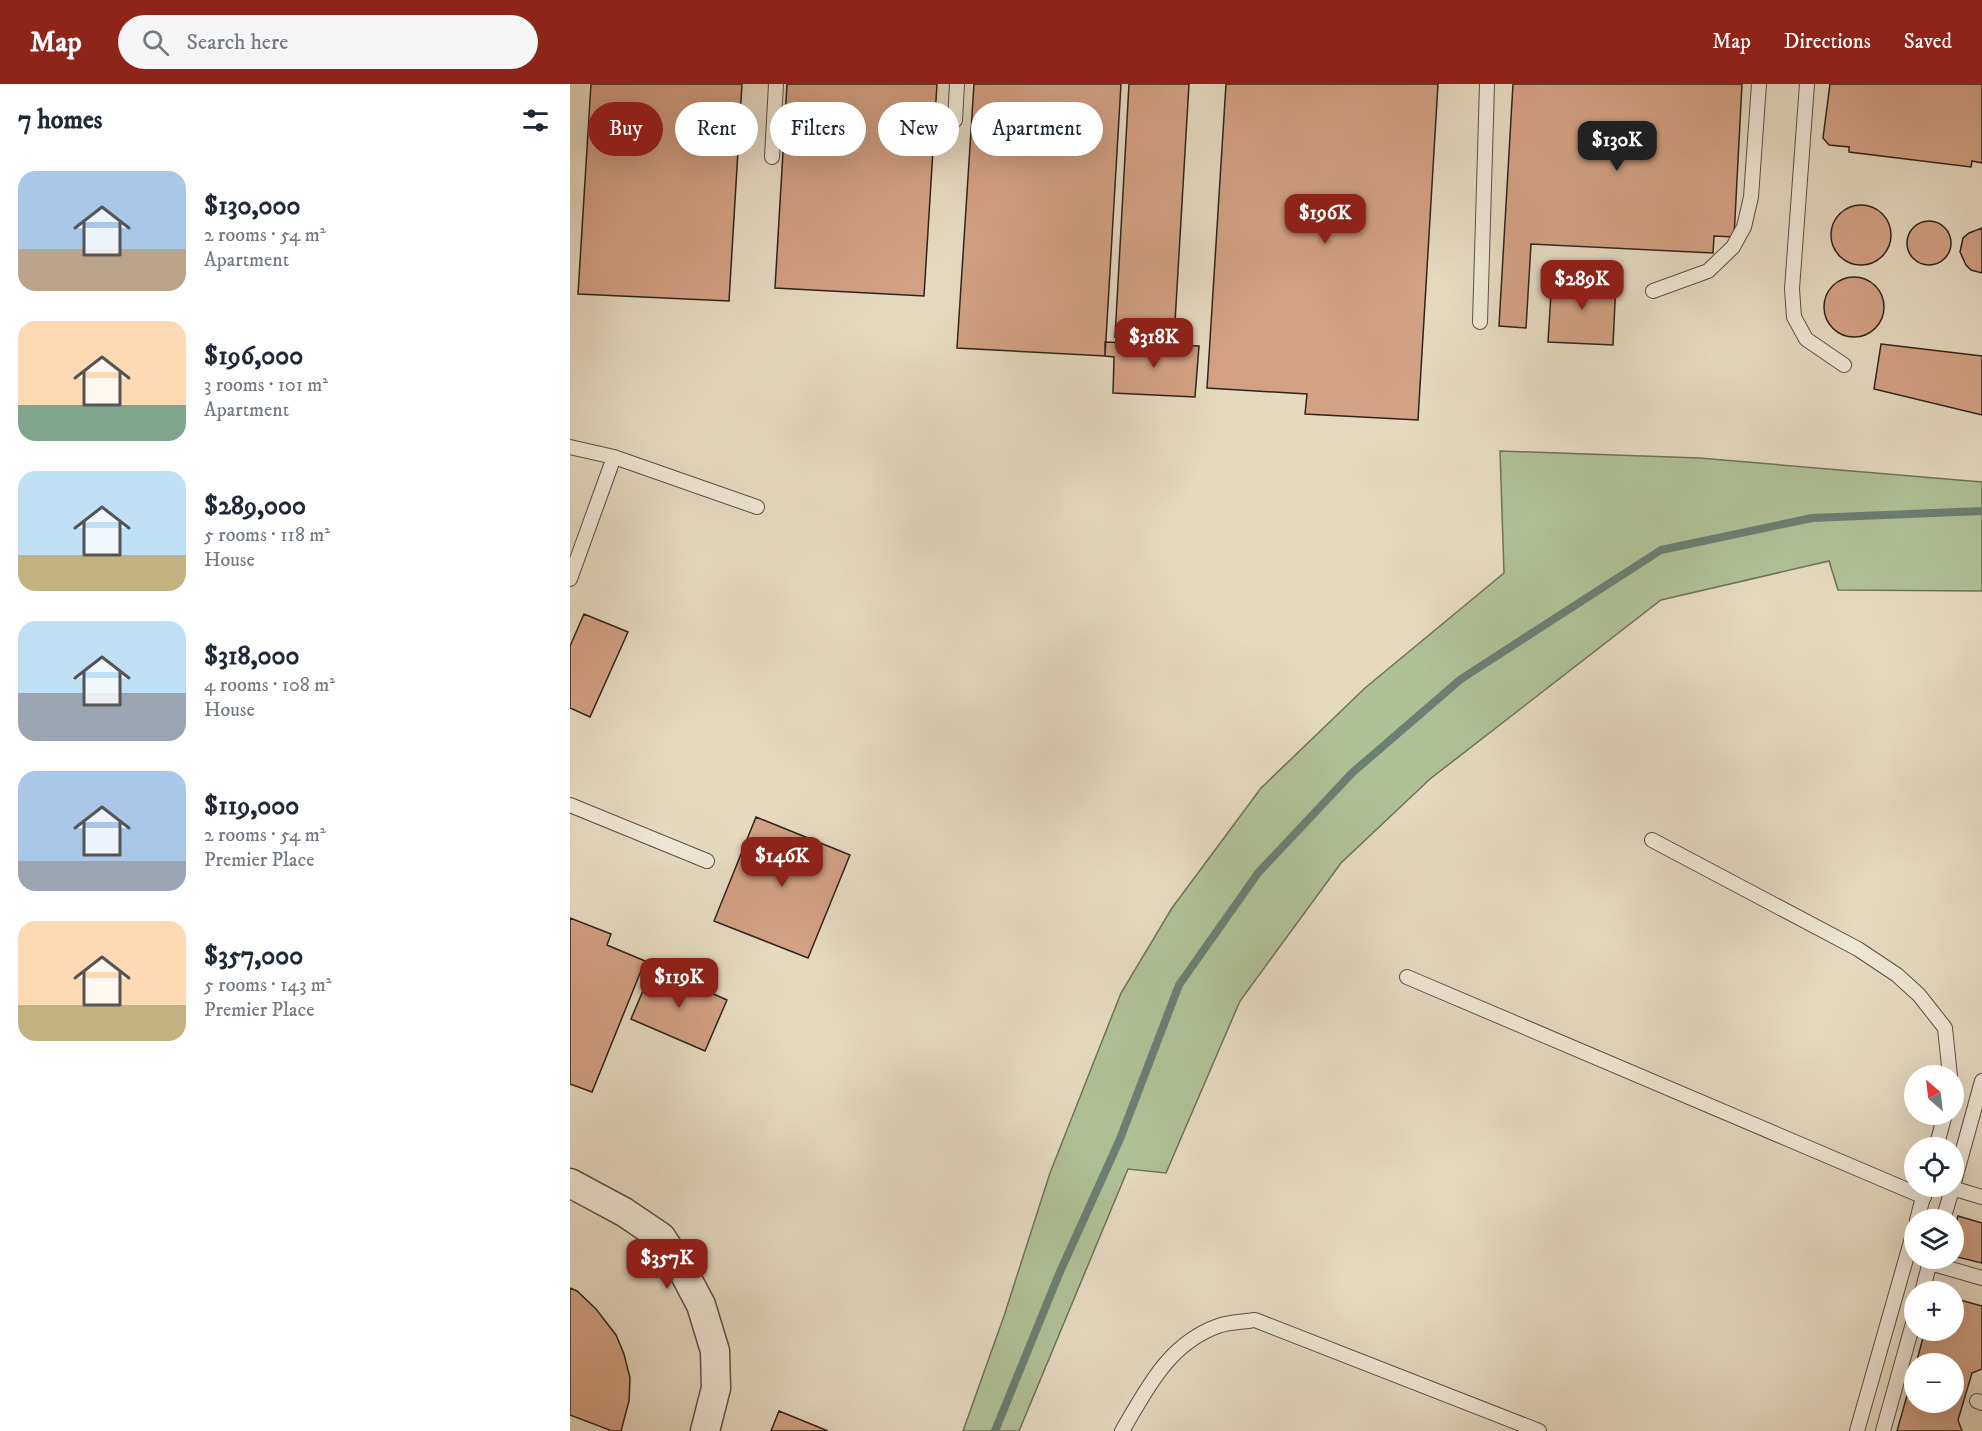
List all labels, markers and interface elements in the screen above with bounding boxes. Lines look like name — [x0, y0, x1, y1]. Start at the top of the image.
search box — [118, 15, 538, 69]
text: Map — [30, 25, 82, 60]
icon: search — [139, 26, 172, 59]
text: Search here — [187, 29, 288, 56]
text: Map — [1712, 29, 1751, 55]
text: Directions — [1784, 29, 1871, 55]
text: Saved — [1904, 29, 1952, 55]
chip: Buy — [588, 102, 663, 156]
chip: Rent — [675, 102, 758, 156]
chip: Filters — [770, 102, 866, 156]
chip: New — [878, 102, 959, 156]
chip: Apartment — [971, 102, 1103, 156]
text: 7 homes — [18, 104, 102, 137]
icon: filters — [519, 104, 552, 137]
pin: $130K — [1575, 121, 1659, 172]
text: $130K — [1592, 128, 1642, 153]
text: $130,000 — [204, 190, 300, 223]
pin: $196K — [1283, 194, 1367, 245]
icon: home — [66, 195, 138, 267]
text: $196K — [1299, 201, 1351, 226]
text: 2 rooms · 54 m² — [204, 223, 326, 248]
text: Apartment — [204, 248, 289, 273]
pin: $289K — [1540, 260, 1624, 311]
text: $289K — [1555, 267, 1609, 292]
pin: $318K — [1112, 318, 1196, 369]
text: $318K — [1129, 325, 1179, 350]
text: $196,000 — [204, 340, 303, 373]
icon: home — [66, 345, 138, 417]
text: 3 rooms · 101 m² — [204, 373, 328, 398]
text: Apartment — [204, 398, 289, 423]
text: $289,000 — [204, 490, 306, 523]
icon: home — [66, 495, 138, 567]
text: 5 rooms · 118 m² — [204, 523, 330, 548]
text: House — [204, 548, 255, 573]
text: $318,000 — [204, 640, 299, 673]
icon: home — [66, 645, 138, 717]
text: 4 rooms · 108 m² — [204, 673, 335, 698]
text: House — [204, 698, 255, 723]
text: $119,000 — [204, 790, 299, 823]
icon: home — [66, 795, 138, 867]
text: 2 rooms · 54 m² — [204, 823, 326, 848]
pin: $146K — [740, 837, 824, 888]
text: $146K — [755, 844, 809, 869]
text: Premier Place — [204, 848, 314, 873]
text: $357,000 — [204, 940, 303, 973]
icon: home — [66, 945, 138, 1017]
pin: $119K — [637, 958, 721, 1009]
text: $119K — [654, 965, 704, 990]
text: 5 rooms · 143 m² — [204, 973, 332, 998]
text: Premier Place — [204, 998, 314, 1023]
north arrow — [1904, 1065, 1964, 1125]
map controls — [1904, 1065, 1964, 1413]
button: locate — [1904, 1137, 1964, 1197]
button: layers — [1904, 1209, 1964, 1269]
pin: $357K — [625, 1239, 709, 1290]
text: $357K — [641, 1246, 693, 1271]
button: + — [1904, 1281, 1964, 1341]
button: − — [1904, 1353, 1964, 1413]

